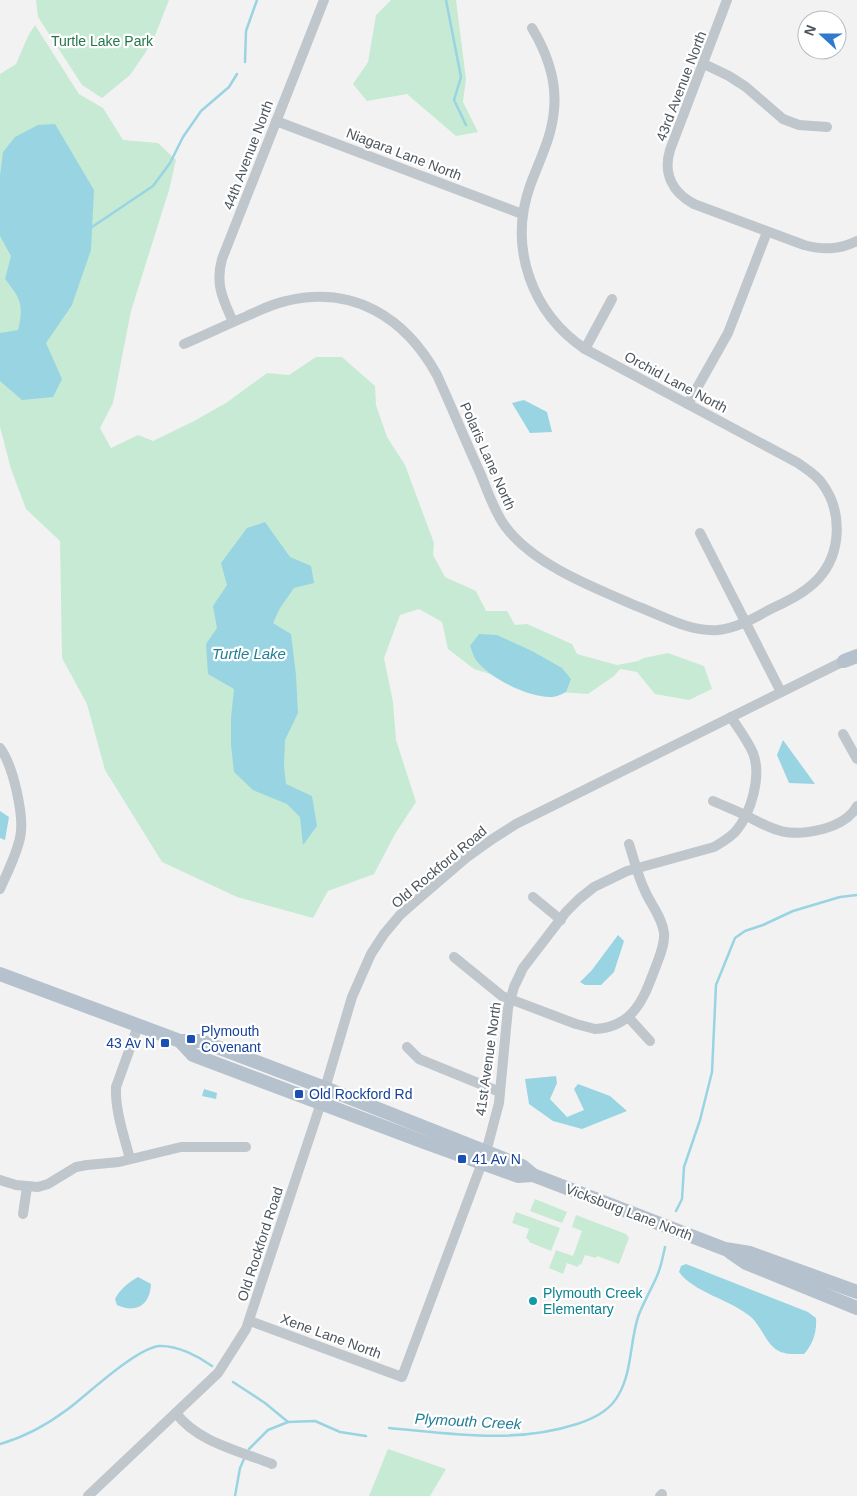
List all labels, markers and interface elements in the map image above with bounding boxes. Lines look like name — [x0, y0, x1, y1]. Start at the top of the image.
north arrow — [797, 10, 847, 60]
text: N — [801, 23, 819, 38]
street label: 43rd Avenue North — [653, 29, 709, 143]
park label: Turtle Lake Park — [51, 33, 154, 49]
street label: 44th Avenue North — [220, 98, 276, 212]
street label: Niagara Lane North — [344, 125, 464, 183]
street label: Orchid Lane North — [622, 348, 730, 416]
street label: Polaris Lane North — [457, 400, 519, 512]
water label: Turtle Lake — [212, 645, 286, 662]
street label: Old Rockford Road — [388, 823, 490, 911]
street label: 41st Avenue North — [472, 1001, 504, 1117]
place label: Plymouth Covenant — [201, 1023, 261, 1055]
marker: Plymouth Covenant — [185, 1033, 197, 1045]
place label: 43 Av N — [106, 1035, 155, 1051]
marker: 43 Av N — [159, 1037, 171, 1049]
place label: Old Rockford Rd — [309, 1086, 412, 1102]
marker: Old Rockford Rd — [293, 1088, 305, 1100]
place label: 41 Av N — [472, 1151, 521, 1167]
marker: 41 Av N — [456, 1153, 468, 1165]
street label: Vicksburg Lane North — [563, 1180, 695, 1244]
street label: Old Rockford Road — [234, 1185, 286, 1303]
place label: Plymouth Creek Elementary — [543, 1285, 644, 1317]
marker: Plymouth Creek Elementary — [527, 1295, 539, 1307]
street label: Xene Lane North — [279, 1310, 383, 1362]
water label: Plymouth Creek — [414, 1410, 523, 1432]

